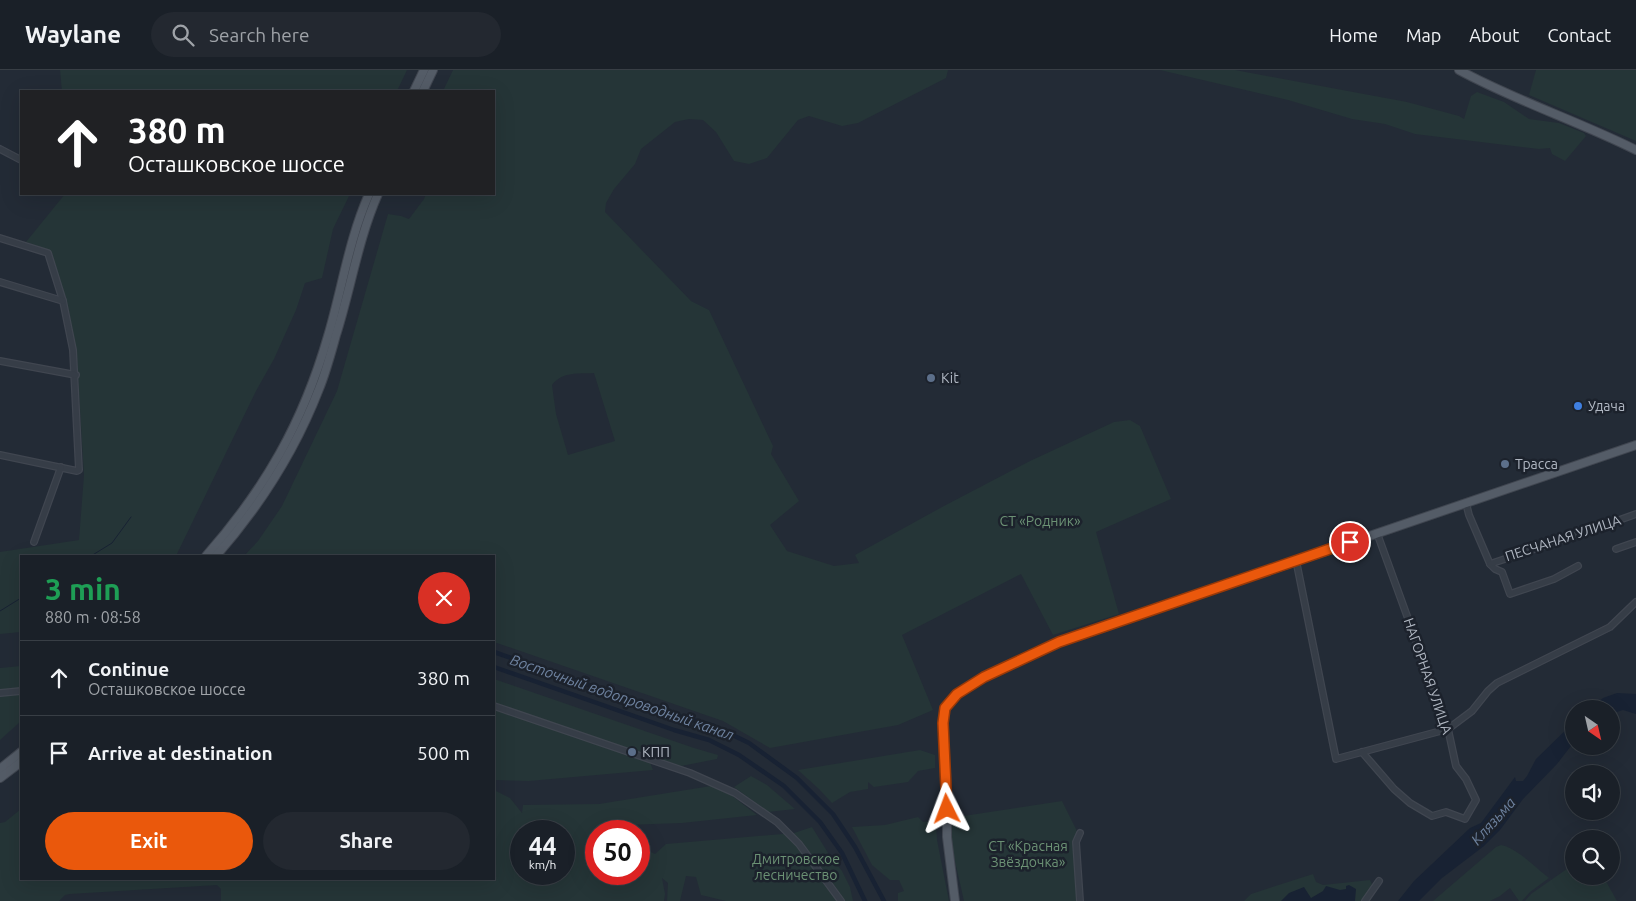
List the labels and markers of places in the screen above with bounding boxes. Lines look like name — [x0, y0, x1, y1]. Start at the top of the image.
place label: Kit — [941, 370, 959, 386]
marker: Kit — [925, 372, 937, 384]
place label: Удача — [1588, 398, 1625, 414]
marker: Удача — [1572, 400, 1584, 412]
place label: Трасса — [1515, 456, 1558, 472]
marker: Трасса — [1499, 458, 1511, 470]
pin — [1329, 521, 1371, 563]
place label: КПП — [642, 744, 670, 760]
marker: КПП — [626, 746, 638, 758]

